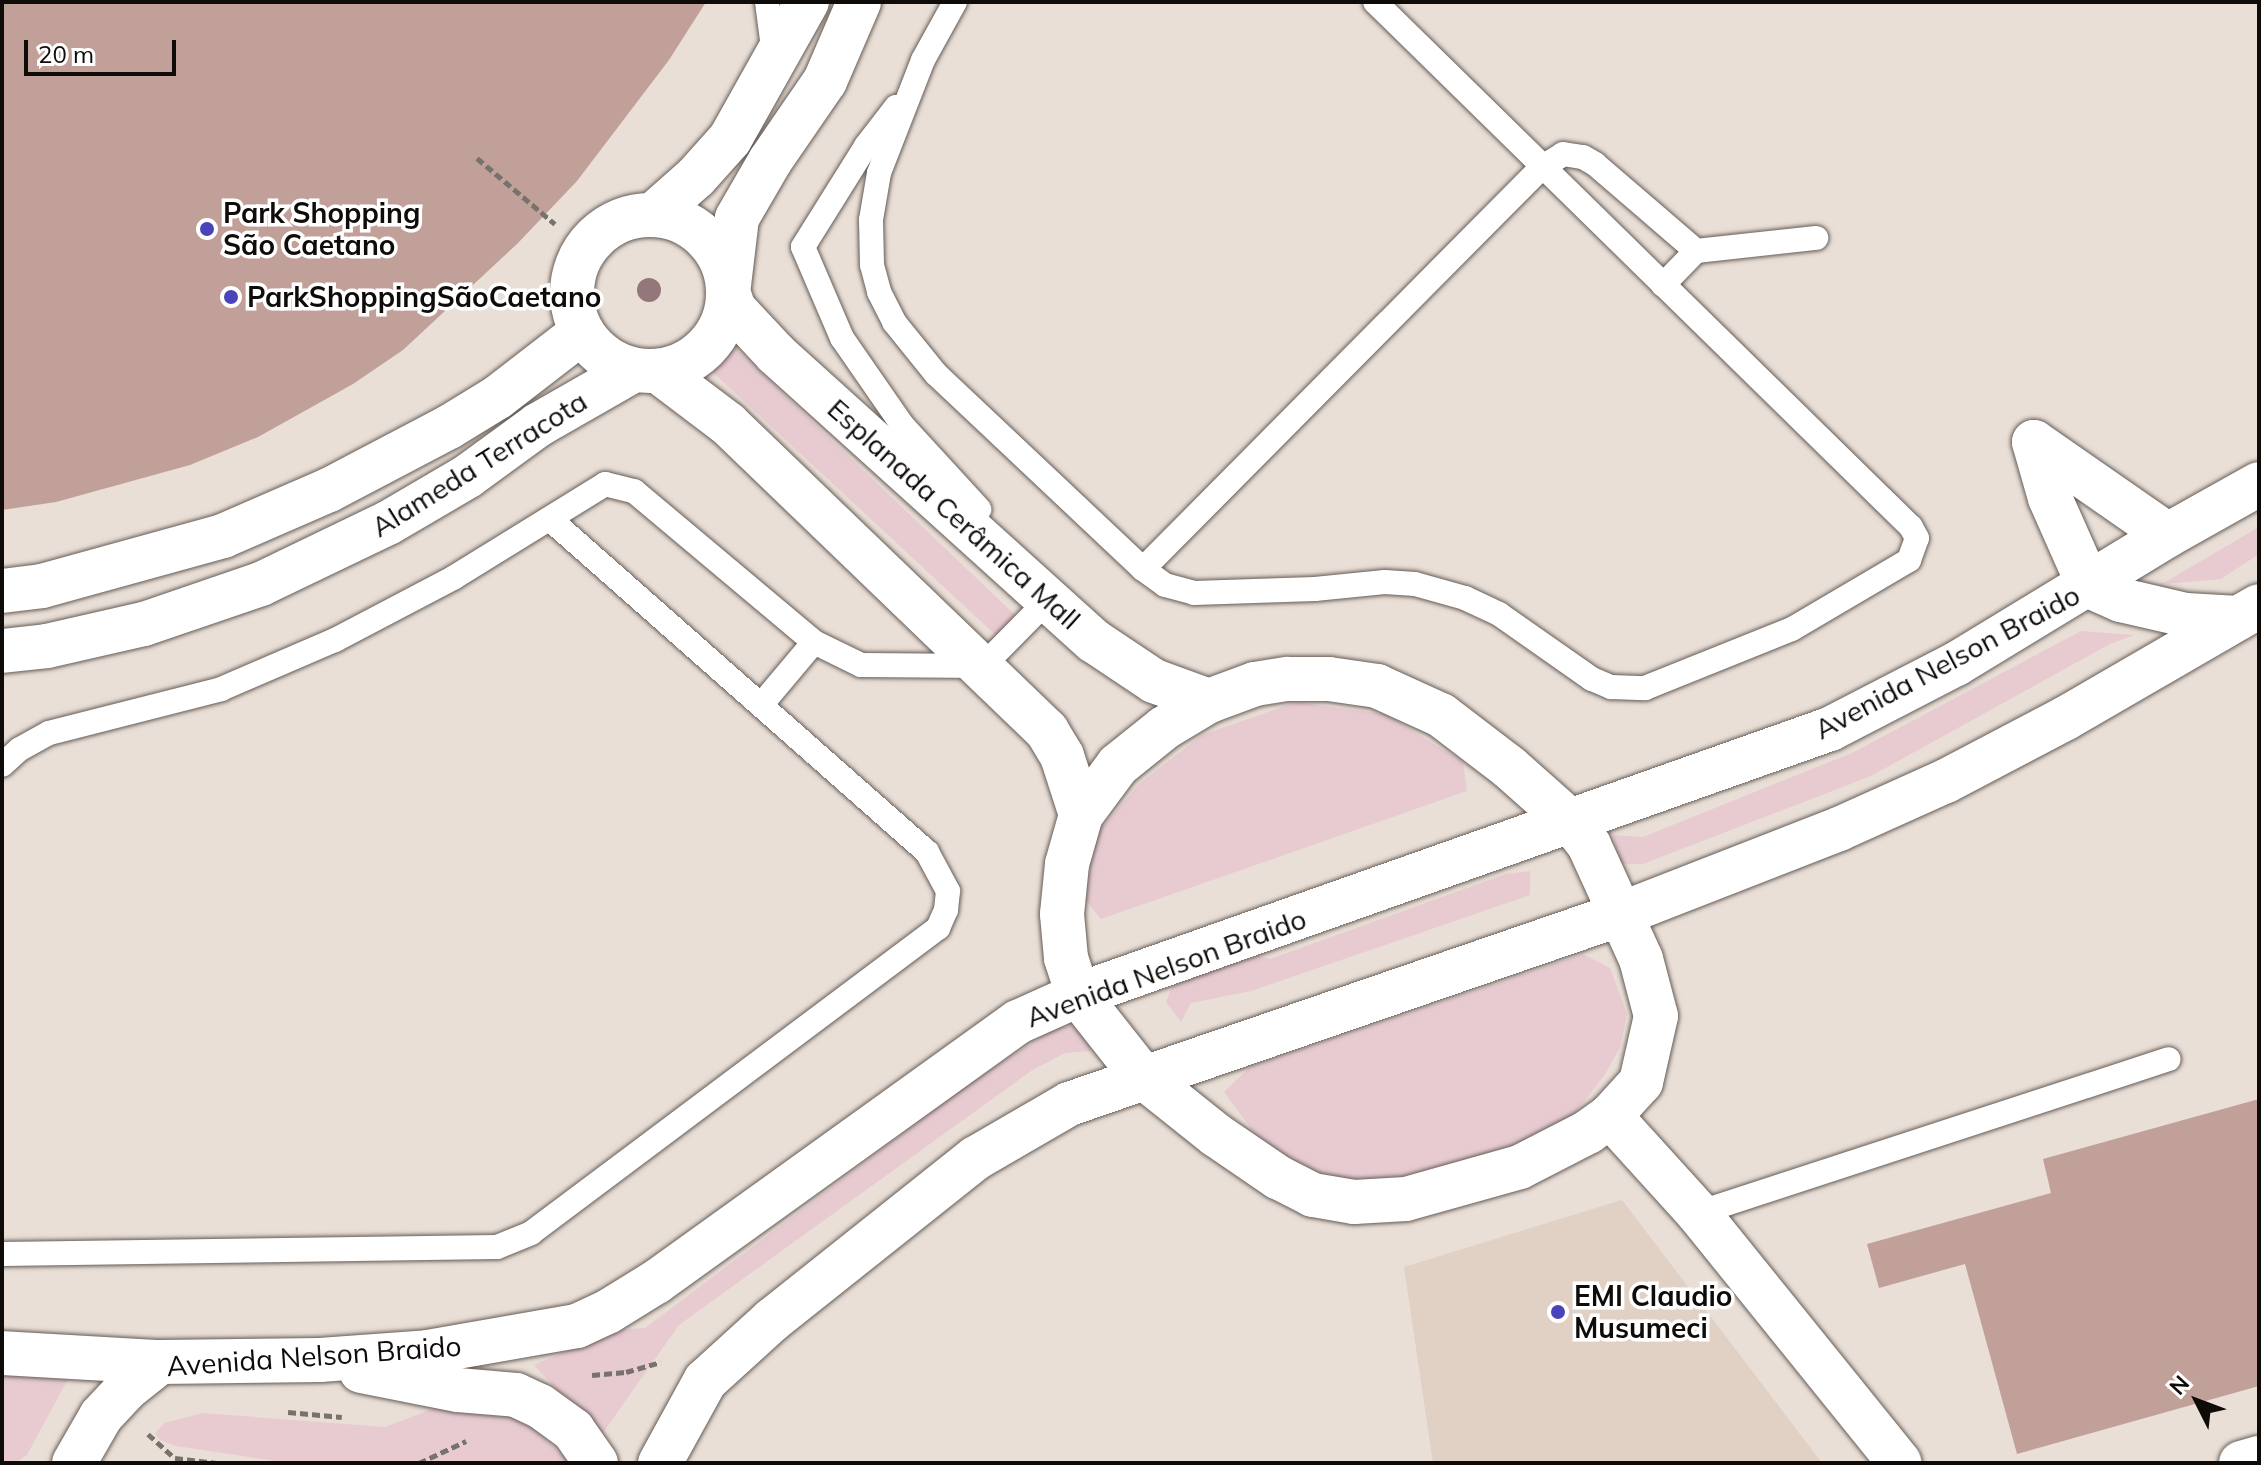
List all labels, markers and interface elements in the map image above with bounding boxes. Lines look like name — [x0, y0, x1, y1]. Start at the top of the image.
scale bar — [28, 24, 180, 74]
text: 20 m — [38, 39, 94, 69]
place label: Park Shopping São Caetano — [223, 196, 420, 262]
marker: Park Shopping São Caetano — [198, 220, 216, 238]
place label: ParkShoppingSãoCaetano — [247, 280, 601, 314]
marker: ParkShoppingSãoCaetano — [222, 288, 240, 306]
street label: Alameda Terracota — [365, 384, 593, 544]
street label: Esplanada Cerâmica Mall — [821, 392, 1087, 636]
street label: Avenida Nelson Braido — [1809, 578, 2085, 746]
street label: Avenida Nelson Braido — [1021, 902, 1311, 1034]
place label: EMI Claudio Musumeci — [1574, 1279, 1732, 1345]
marker: EMI Claudio Musumeci — [1549, 1303, 1567, 1321]
street label: Avenida Nelson Braido — [165, 1329, 463, 1383]
north arrow — [2157, 1361, 2237, 1441]
text: N — [2163, 1369, 2195, 1400]

